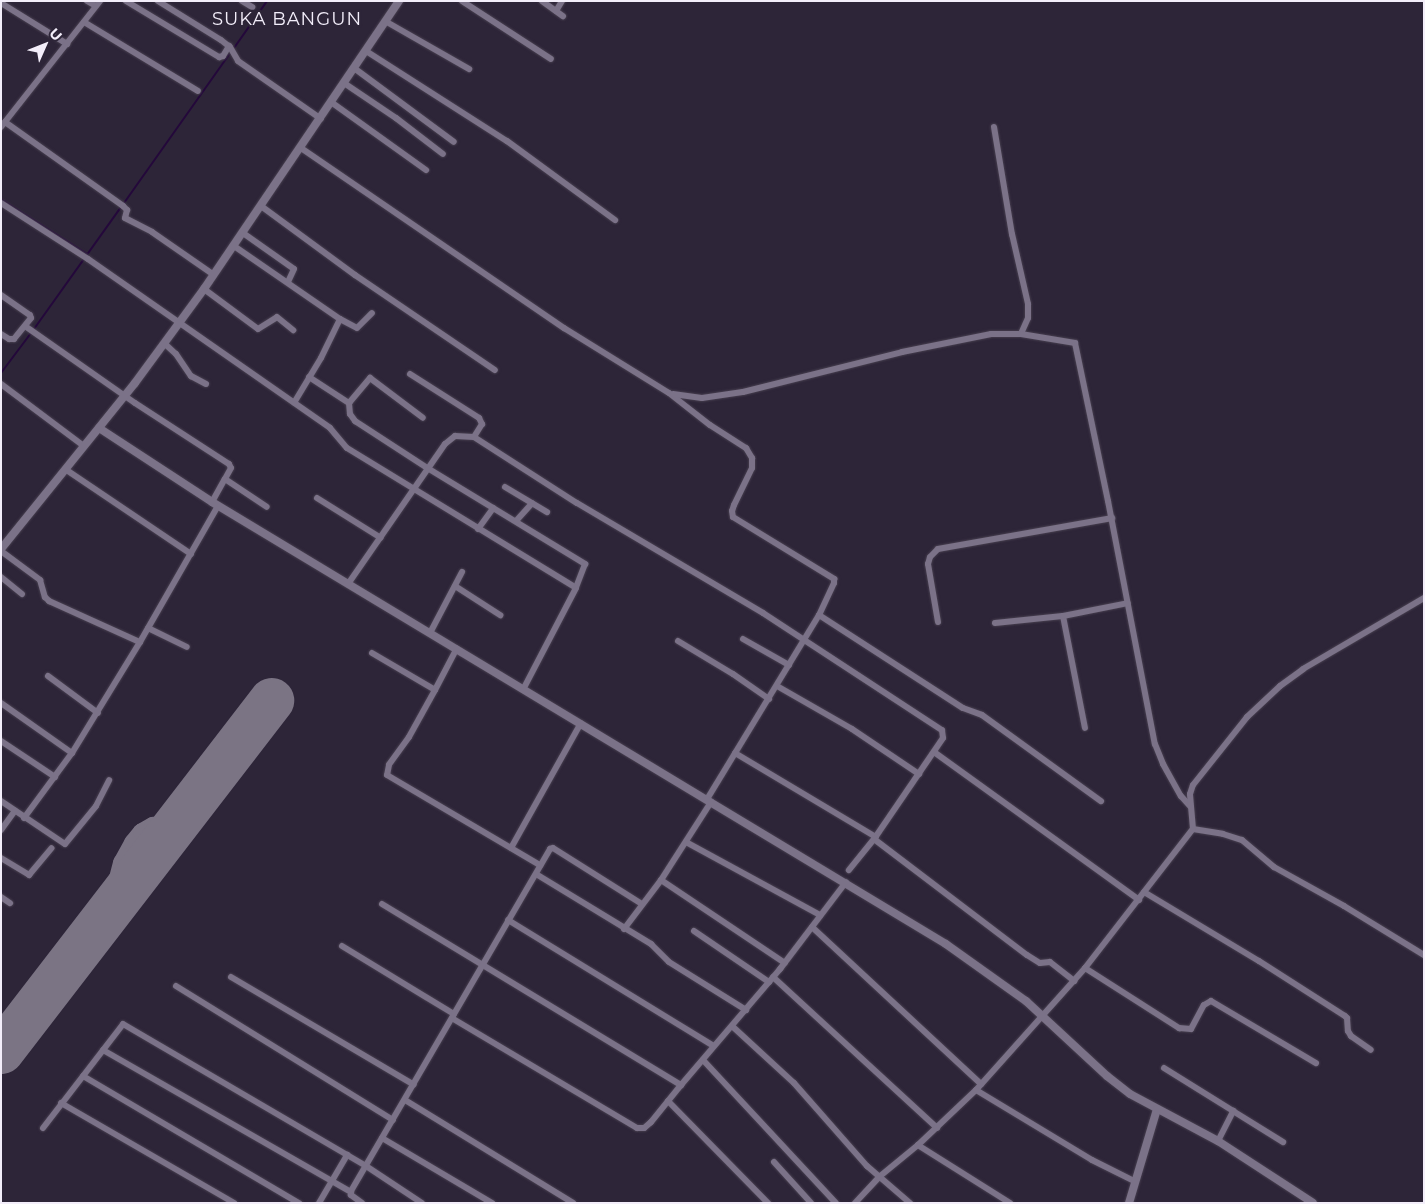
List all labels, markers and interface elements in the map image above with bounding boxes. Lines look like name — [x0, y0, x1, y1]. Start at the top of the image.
district label: SUKA BANGUN — [211, 8, 363, 30]
north arrow — [20, 20, 70, 70]
text: U — [45, 24, 66, 45]

